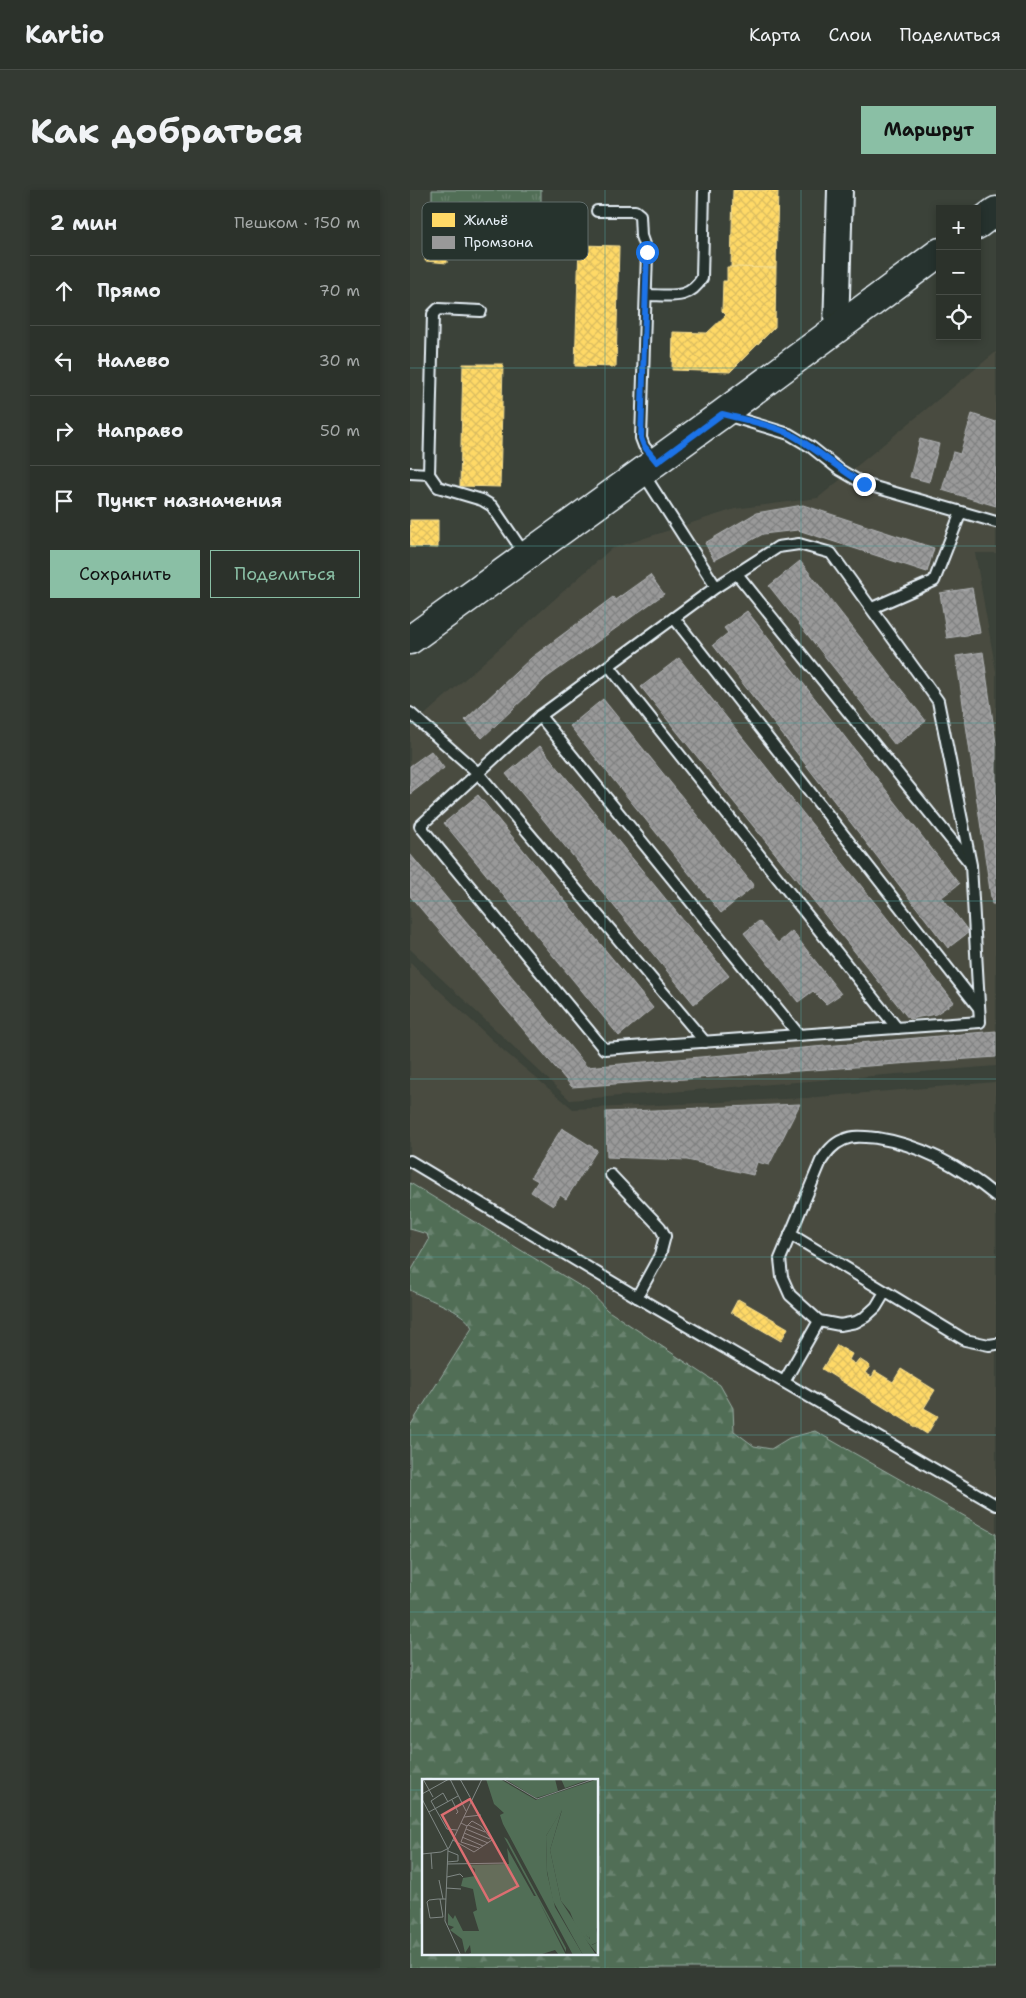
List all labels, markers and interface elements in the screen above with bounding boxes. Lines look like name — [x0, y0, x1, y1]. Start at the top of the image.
text: Kartio — [25, 19, 104, 51]
text: Карта — [749, 23, 800, 47]
text: Слои — [828, 23, 872, 47]
text: Поделиться — [900, 23, 1001, 47]
button: Маршрут — [861, 106, 996, 154]
text: Как добраться — [30, 107, 303, 154]
legend — [422, 202, 588, 260]
map controls — [936, 205, 981, 340]
button: + — [936, 205, 981, 250]
text: 2 мин — [50, 209, 117, 237]
text: Жильё — [464, 211, 508, 229]
text: Пешком · 150 m — [234, 212, 360, 233]
text: Промзона — [464, 233, 533, 251]
route start — [636, 241, 659, 264]
button: − — [936, 250, 981, 295]
icon: ahead — [50, 277, 78, 305]
text: Прямо — [97, 278, 161, 303]
text: 70 m — [319, 280, 360, 301]
button: locate — [936, 295, 981, 340]
icon: left — [50, 347, 78, 375]
text: Налево — [97, 348, 170, 373]
text: 30 m — [319, 350, 360, 371]
icon: right — [50, 417, 78, 445]
text: Направо — [97, 418, 183, 443]
text: 50 m — [320, 420, 360, 441]
route end — [853, 473, 876, 496]
icon: arrive — [50, 487, 78, 515]
text: Пункт назначения — [97, 488, 282, 513]
button: Сохранить — [50, 550, 200, 598]
button: Поделиться — [210, 550, 360, 598]
inset map — [422, 1779, 599, 1956]

